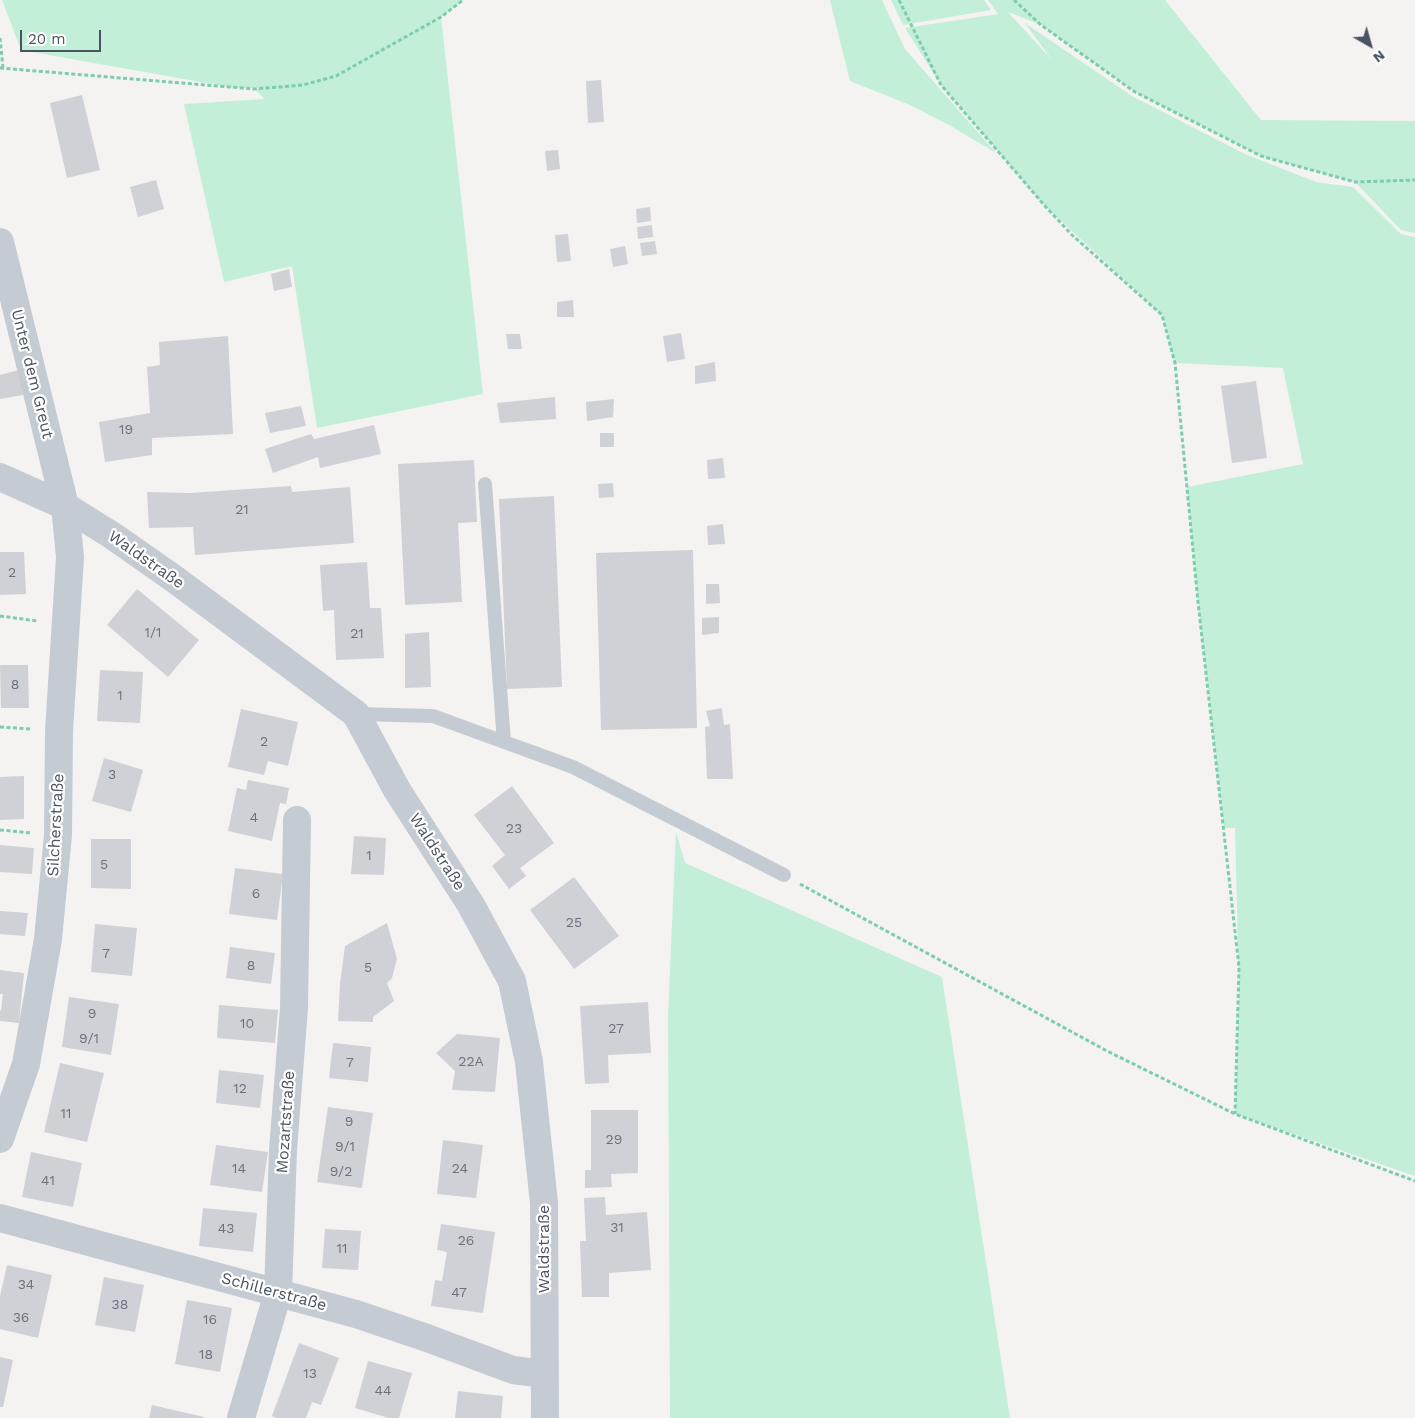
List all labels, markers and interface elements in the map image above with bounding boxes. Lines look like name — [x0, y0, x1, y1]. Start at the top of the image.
scale bar — [22, 20, 104, 52]
north arrow — [1345, 20, 1395, 70]
text: 20 m — [28, 30, 66, 48]
text: N — [1370, 47, 1388, 66]
street label: Unter dem Greut — [7, 307, 57, 441]
house number: 19 — [119, 422, 133, 438]
house number: 21 — [235, 502, 249, 518]
street label: Waldstraße — [104, 527, 188, 593]
house number: 2 — [8, 565, 16, 581]
house number: 1/1 — [144, 625, 162, 641]
house number: 21 — [350, 626, 364, 642]
house number: 8 — [11, 677, 19, 693]
house number: 1 — [117, 688, 123, 704]
house number: 2 — [260, 734, 268, 750]
house number: 3 — [108, 767, 116, 783]
street label: Silcherstraße — [44, 773, 68, 877]
house number: 4 — [250, 810, 258, 826]
street label: Waldstraße — [405, 810, 469, 894]
house number: 23 — [506, 821, 522, 837]
house number: 1 — [366, 848, 372, 864]
house number: 5 — [100, 857, 108, 873]
house number: 6 — [252, 886, 260, 902]
house number: 25 — [566, 915, 582, 931]
house number: 7 — [102, 946, 110, 962]
house number: 8 — [247, 958, 255, 974]
house number: 5 — [364, 960, 372, 976]
house number: 9 — [88, 1006, 96, 1022]
house number: 10 — [240, 1016, 254, 1032]
house number: 27 — [608, 1021, 624, 1037]
house number: 9/1 — [79, 1031, 99, 1047]
house number: 22A — [458, 1054, 484, 1070]
house number: 7 — [346, 1055, 354, 1071]
street label: Mozartstraße — [273, 1070, 299, 1174]
house number: 12 — [233, 1081, 247, 1097]
house number: 11 — [61, 1106, 71, 1122]
house number: 9 — [345, 1114, 353, 1130]
house number: 29 — [606, 1132, 622, 1148]
house number: 9/1 — [335, 1139, 355, 1155]
house number: 14 — [232, 1161, 246, 1177]
house number: 24 — [452, 1161, 468, 1177]
house number: 9/2 — [330, 1164, 352, 1180]
house number: 41 — [41, 1173, 55, 1189]
street label: Waldstraße — [534, 1205, 554, 1293]
house number: 31 — [610, 1220, 624, 1236]
house number: 43 — [218, 1221, 234, 1237]
house number: 26 — [458, 1233, 474, 1249]
house number: 11 — [337, 1241, 347, 1257]
street label: Schillerstraße — [219, 1269, 329, 1315]
house number: 34 — [18, 1277, 34, 1293]
house number: 47 — [451, 1285, 467, 1301]
house number: 38 — [112, 1297, 128, 1313]
house number: 36 — [13, 1310, 29, 1326]
house number: 16 — [203, 1312, 217, 1328]
house number: 18 — [199, 1347, 213, 1363]
house number: 13 — [303, 1366, 317, 1382]
house number: 44 — [374, 1383, 392, 1399]

